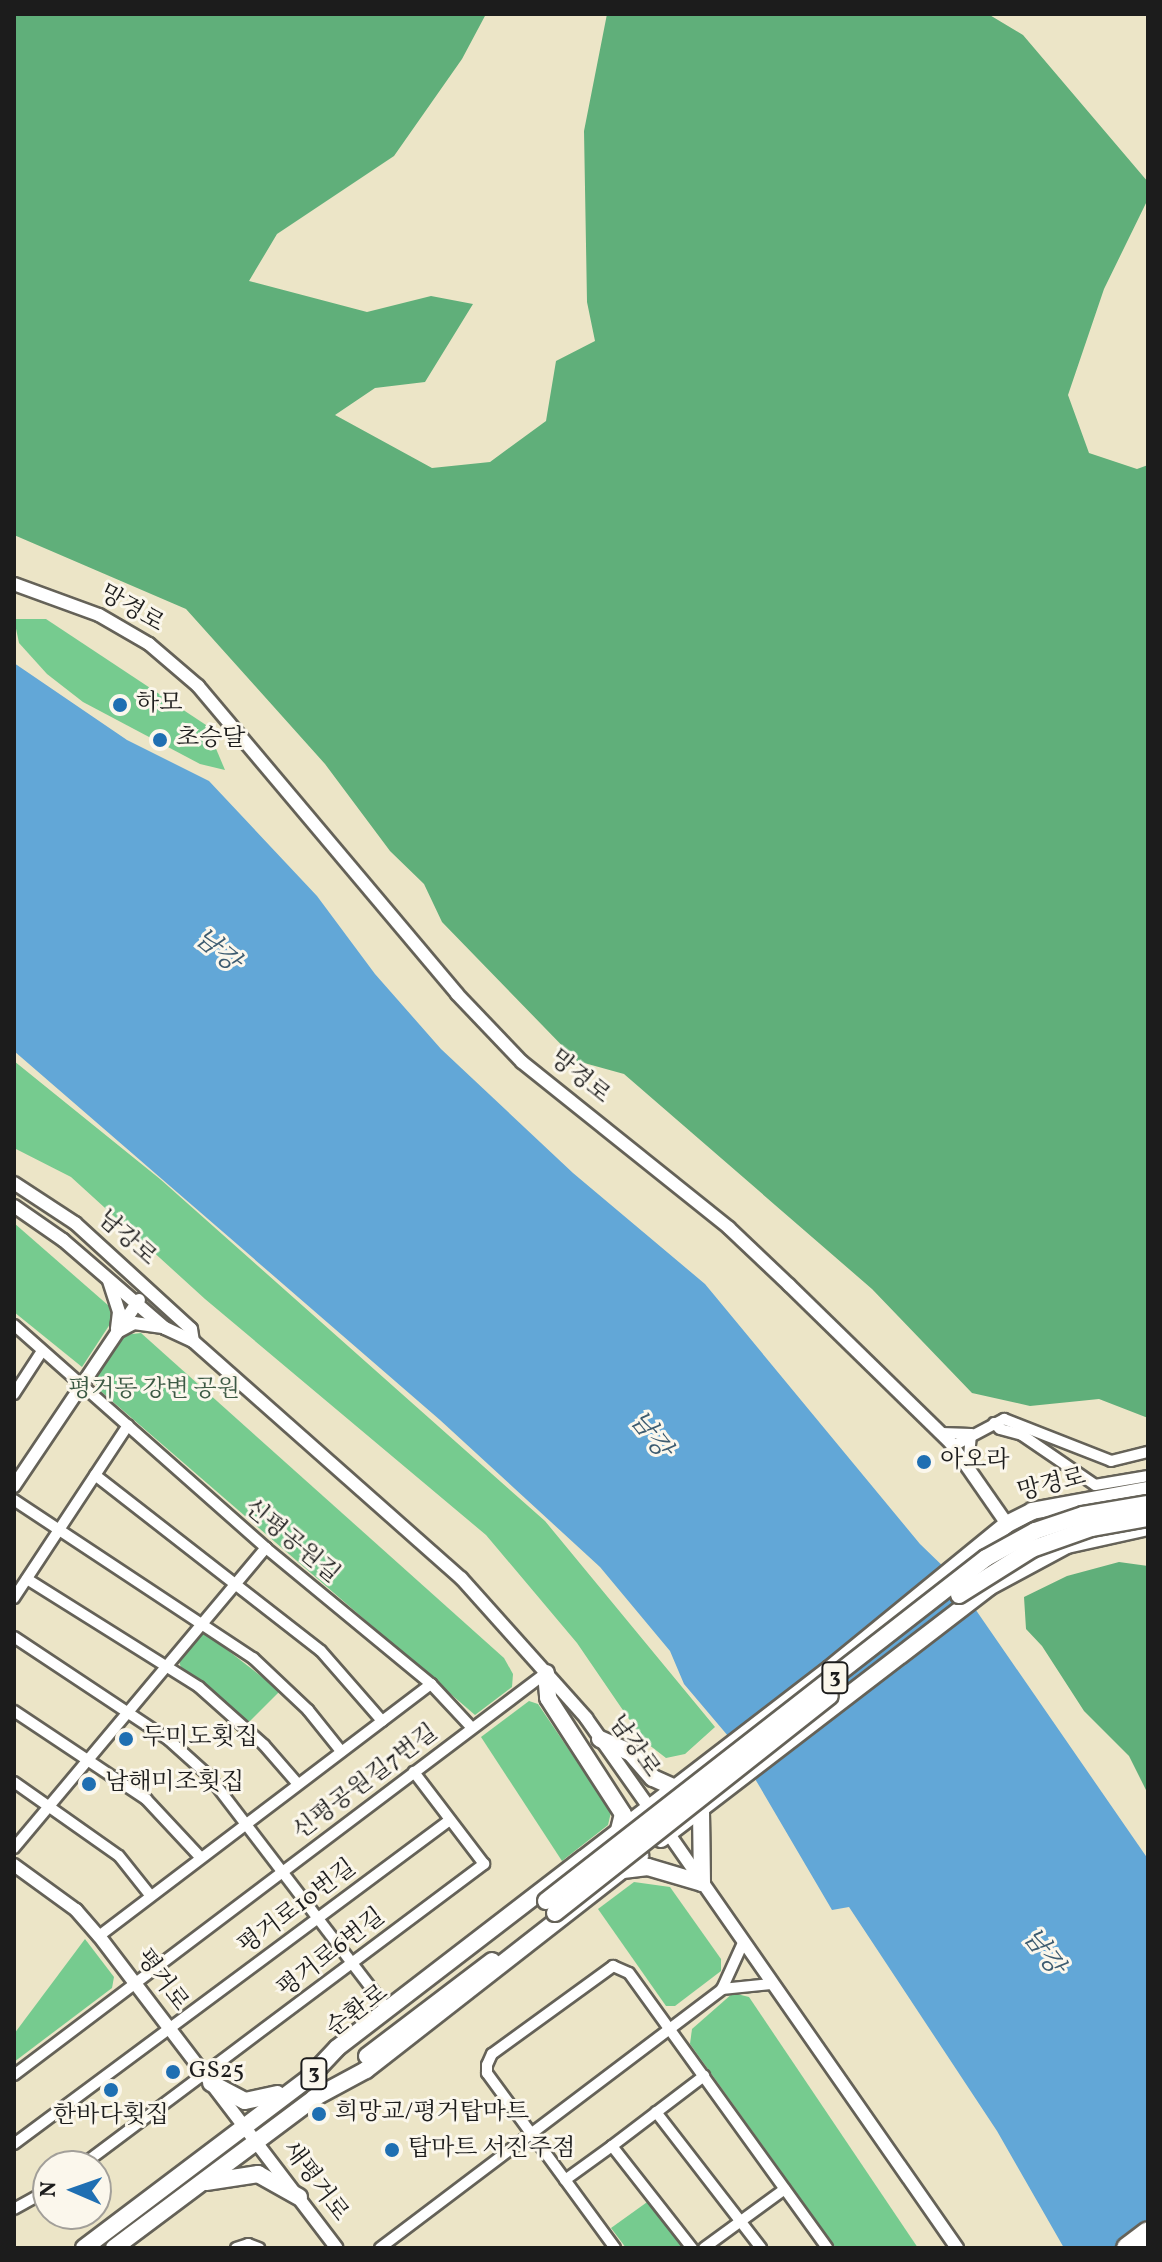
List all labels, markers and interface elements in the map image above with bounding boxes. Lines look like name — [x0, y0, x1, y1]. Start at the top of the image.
street label: 망경로 — [94, 580, 168, 640]
place label: 하모 — [136, 691, 182, 719]
marker: 하모 — [111, 696, 129, 714]
place label: 초승달 — [176, 726, 246, 754]
marker: 초승달 — [151, 731, 169, 749]
water label: 남강 — [187, 923, 245, 979]
street label: 망경로 — [543, 1045, 615, 1111]
street label: 남강로 — [91, 1205, 161, 1273]
park label: 평거동 강변 공원 — [68, 1377, 240, 1405]
water label: 남강 — [621, 1406, 677, 1464]
place label: 아오라 — [940, 1448, 1010, 1476]
marker: 아오라 — [915, 1453, 933, 1471]
street label: 망경로 — [1015, 1464, 1089, 1508]
street label: 신평공원길 — [237, 1494, 345, 1590]
road number: 3 — [821, 1660, 849, 1696]
street label: 남강로 — [601, 1710, 665, 1784]
street label: 신평공원길7번길 — [288, 1719, 444, 1847]
place label: 두미도횟집 — [142, 1725, 258, 1753]
marker: 두미도횟집 — [117, 1730, 135, 1748]
place label: 남해미조횟집 — [105, 1770, 244, 1798]
marker: 남해미조횟집 — [80, 1775, 98, 1793]
street label: 평거로10번길 — [234, 1854, 362, 1962]
street label: 평거로6번길 — [273, 1903, 391, 2005]
water label: 남강 — [1015, 1923, 1069, 1981]
street label: 평거로 — [129, 1945, 193, 2017]
street label: 순환로 — [322, 1980, 394, 2044]
road number: 3 — [300, 2056, 328, 2092]
place label: GS25 — [189, 2058, 244, 2086]
marker: GS25 — [164, 2063, 182, 2081]
marker: 한바다횟집 — [102, 2081, 120, 2099]
place label: 희망교/평거탑마트 — [335, 2100, 529, 2128]
place label: 한바다횟집 — [53, 2103, 169, 2131]
marker: 희망교/평거탑마트 — [310, 2105, 328, 2123]
street label: 새평거로 — [275, 2136, 353, 2228]
place label: 탑마트 서진주점 — [408, 2136, 575, 2164]
marker: 탑마트 서진주점 — [383, 2141, 401, 2159]
north arrow — [32, 2150, 112, 2230]
text: N — [34, 2181, 65, 2198]

